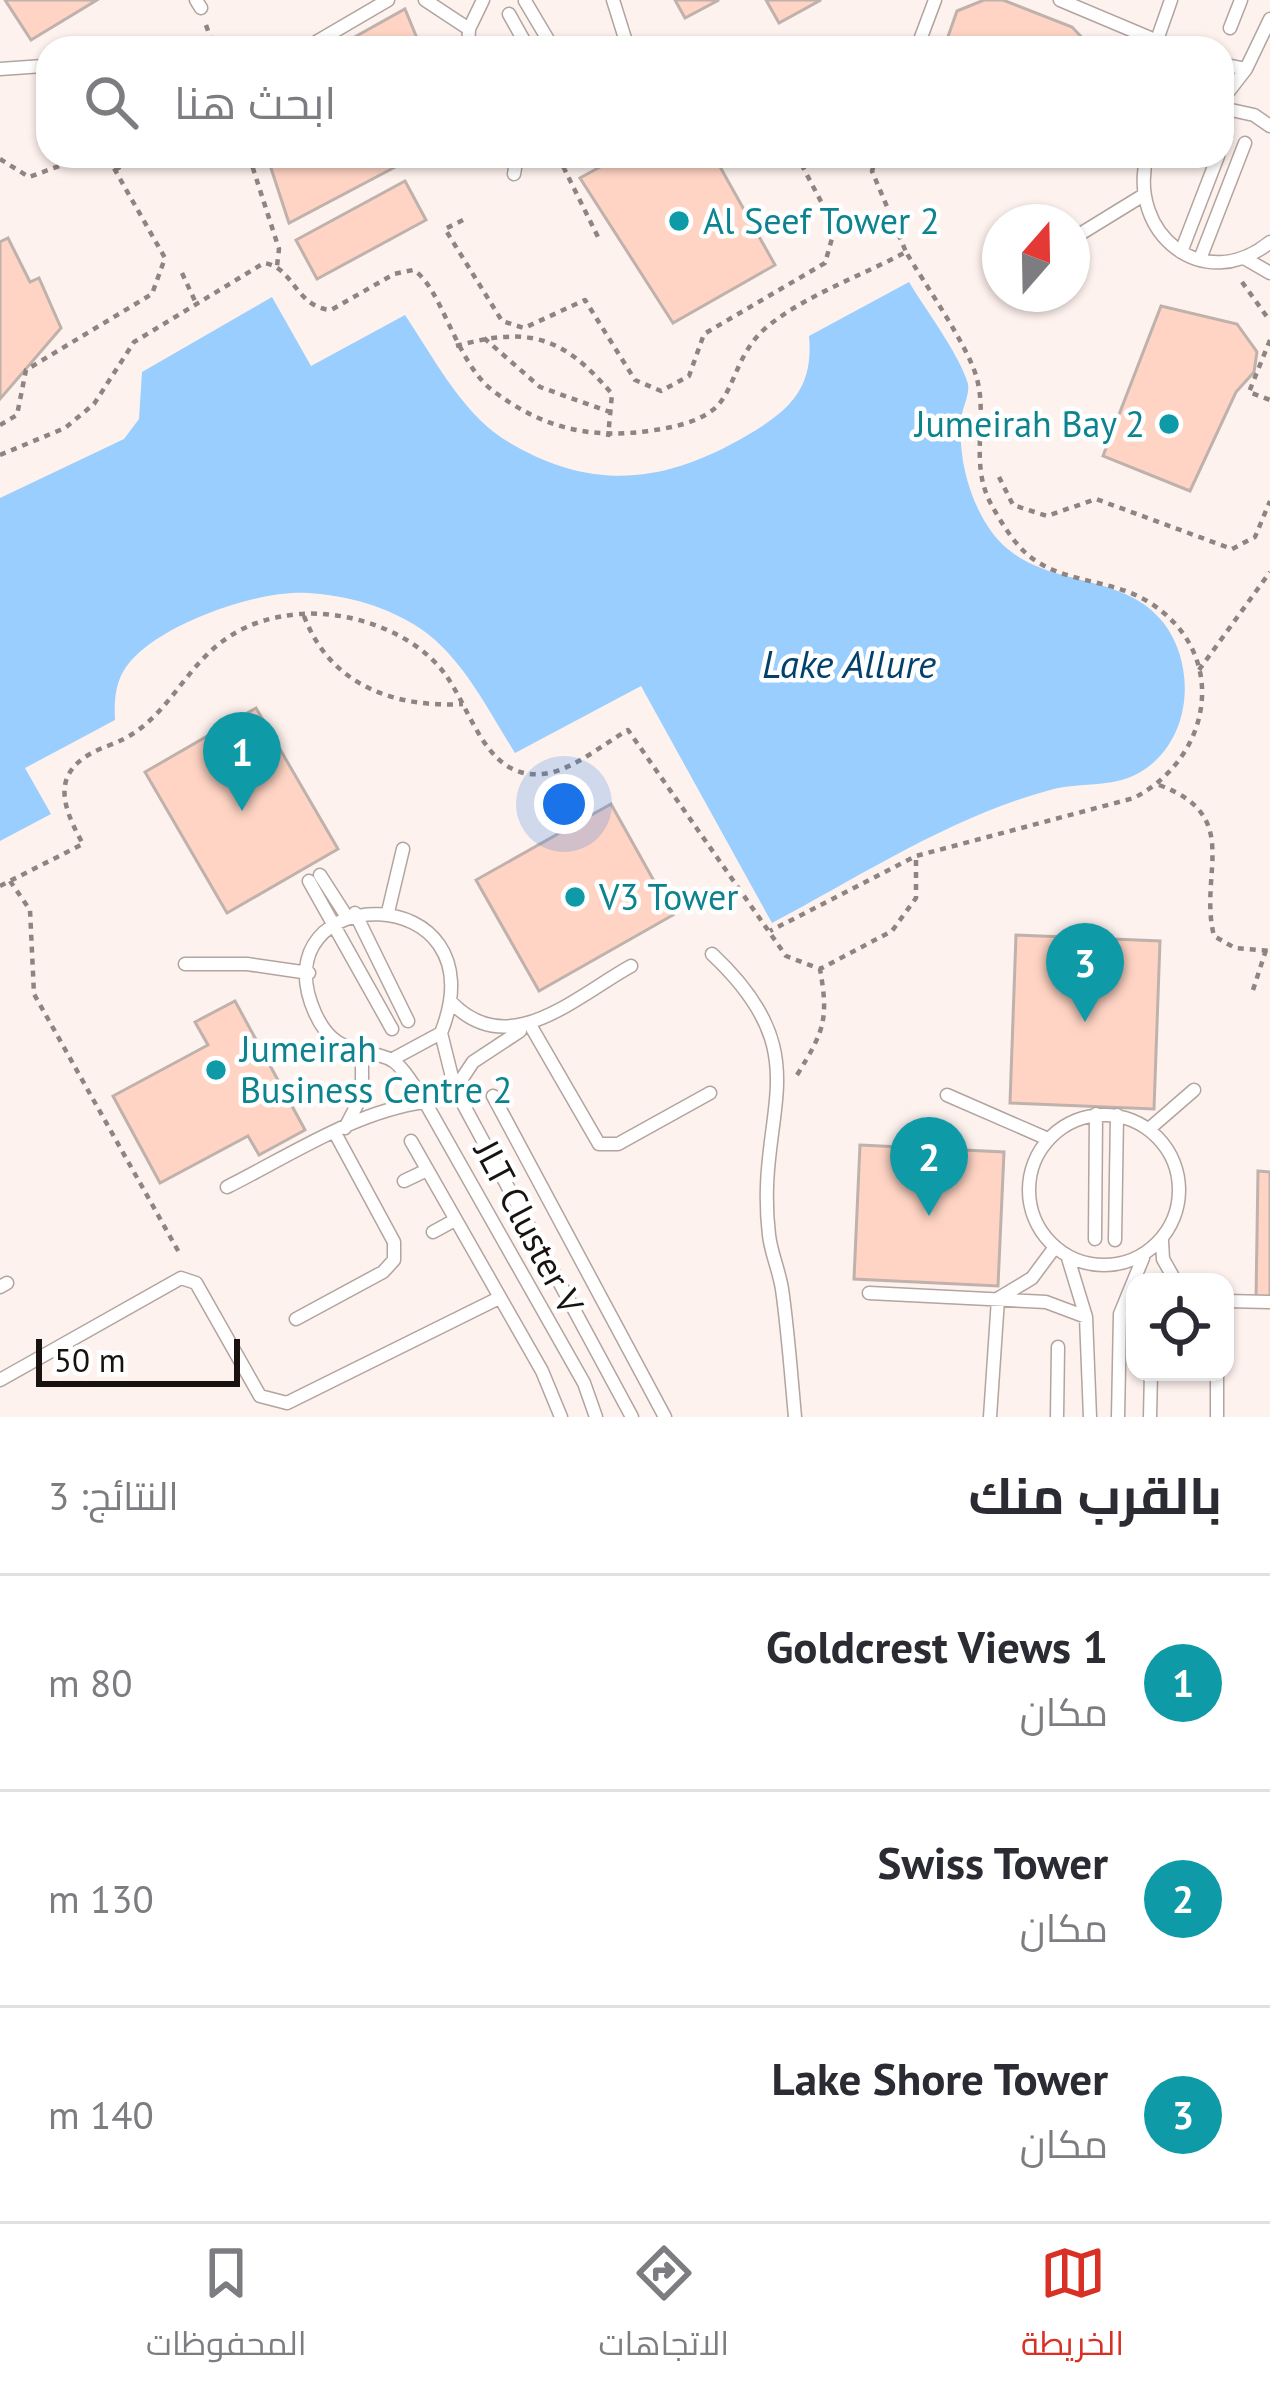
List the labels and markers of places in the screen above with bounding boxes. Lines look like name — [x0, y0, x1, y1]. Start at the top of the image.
place label: Al Seef Tower 2 — [703, 197, 940, 244]
marker: Al Seef Tower 2 — [666, 208, 692, 234]
place label: Jumeirah Bay 2 — [913, 400, 1145, 447]
marker: Jumeirah Bay 2 — [1156, 411, 1182, 437]
pin: 1 — [203, 712, 281, 811]
place label: V3 Tower — [598, 873, 738, 920]
marker: V3 Tower — [562, 884, 588, 910]
pin: 3 — [1046, 923, 1124, 1022]
place label: Jumeirah Business Centre 2 — [238, 1025, 512, 1113]
marker: Jumeirah Business Centre 2 — [203, 1057, 229, 1083]
pin: 2 — [890, 1117, 968, 1216]

